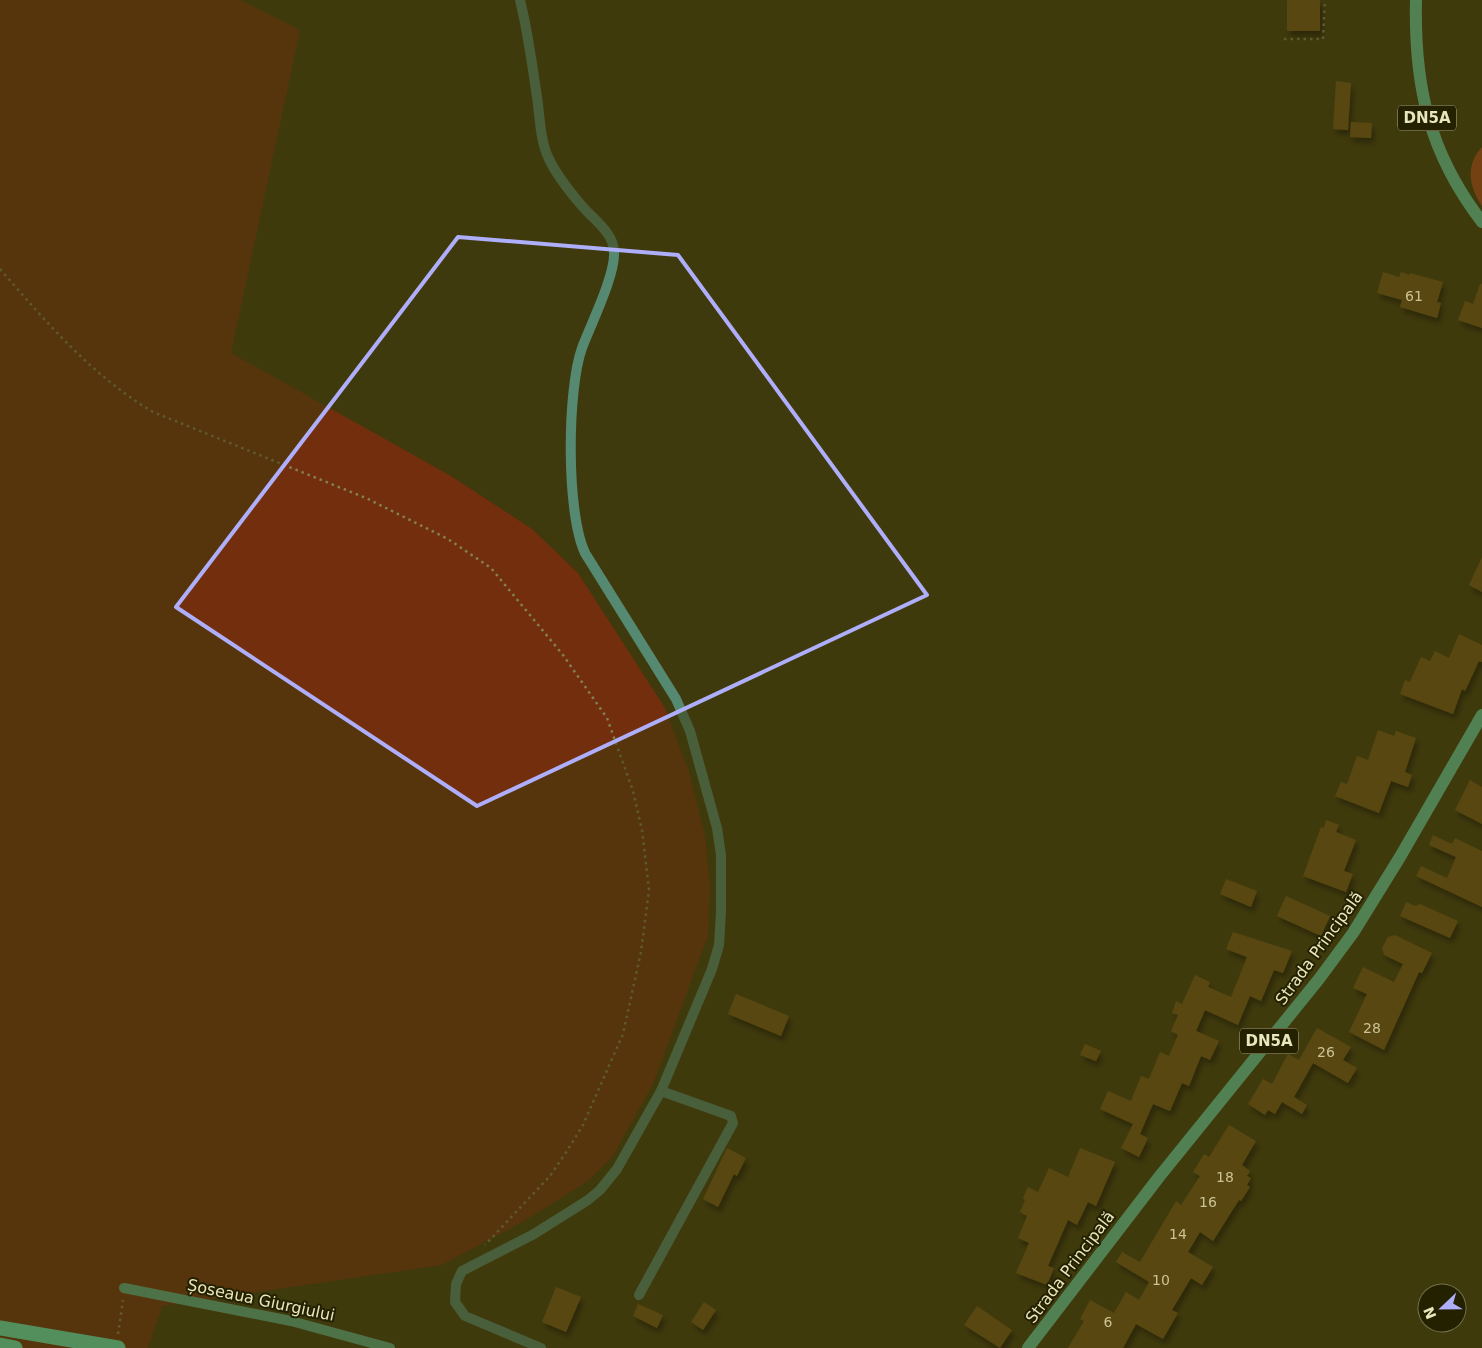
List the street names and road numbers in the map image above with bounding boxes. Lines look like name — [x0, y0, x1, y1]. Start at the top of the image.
road number: DN5A — [1398, 106, 1456, 130]
street label: Strada Principală — [1271, 887, 1367, 1009]
road number: DN5A — [1240, 1028, 1298, 1054]
street label: Strada Principală — [1022, 1207, 1118, 1327]
street label: Șoseaua Giurgiului — [186, 1275, 336, 1325]

